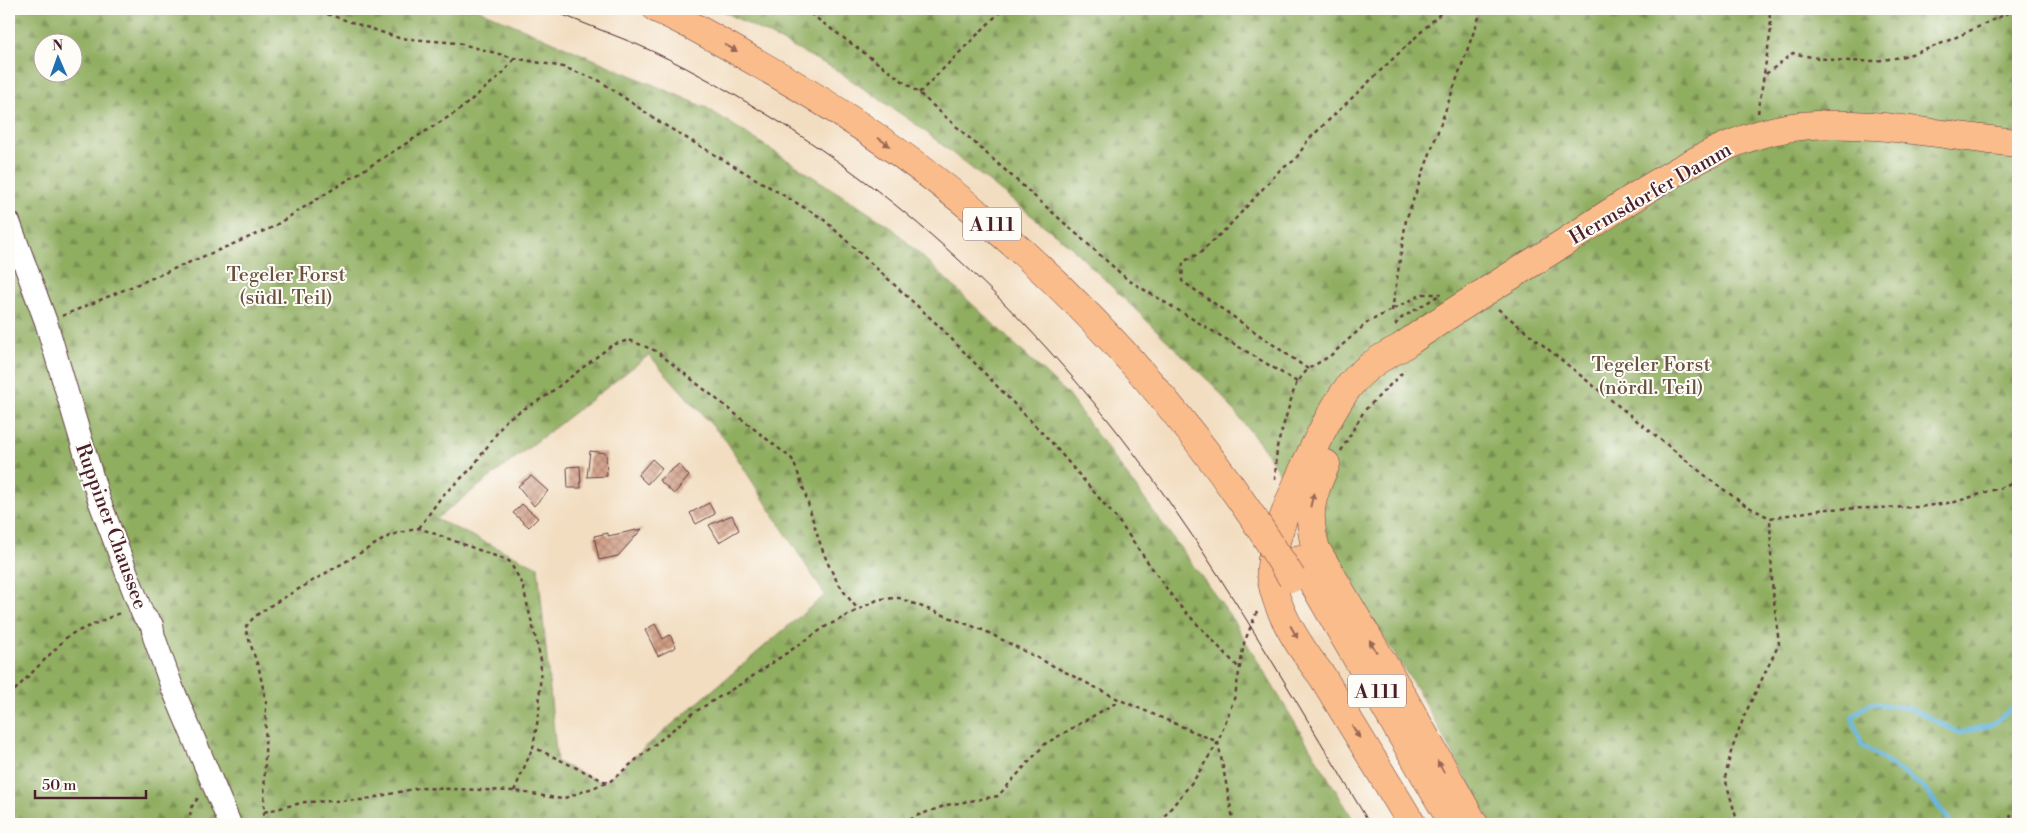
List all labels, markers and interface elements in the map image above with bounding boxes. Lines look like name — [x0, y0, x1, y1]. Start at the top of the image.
north arrow — [32, 32, 82, 82]
text: N — [52, 37, 63, 55]
one-way arrow — [724, 43, 737, 52]
one-way arrow — [877, 137, 891, 147]
street label: Hermsdorfer Damm — [1565, 137, 1737, 251]
road number: A 111 — [963, 208, 1021, 240]
park label: Tegeler Forst (südl. Teil) — [227, 263, 345, 311]
park label: Tegeler Forst (nördl. Teil) — [1592, 353, 1710, 401]
street label: Ruppiner Chaussee — [69, 440, 152, 613]
one-way arrow — [1309, 492, 1317, 508]
one-way arrow — [1289, 625, 1298, 638]
one-way arrow — [1369, 640, 1378, 653]
road number: A 111 — [1348, 674, 1406, 708]
one-way arrow — [1352, 726, 1361, 739]
one-way arrow — [1437, 759, 1445, 774]
scale bar — [35, 768, 146, 800]
text: 50 m — [42, 776, 76, 795]

